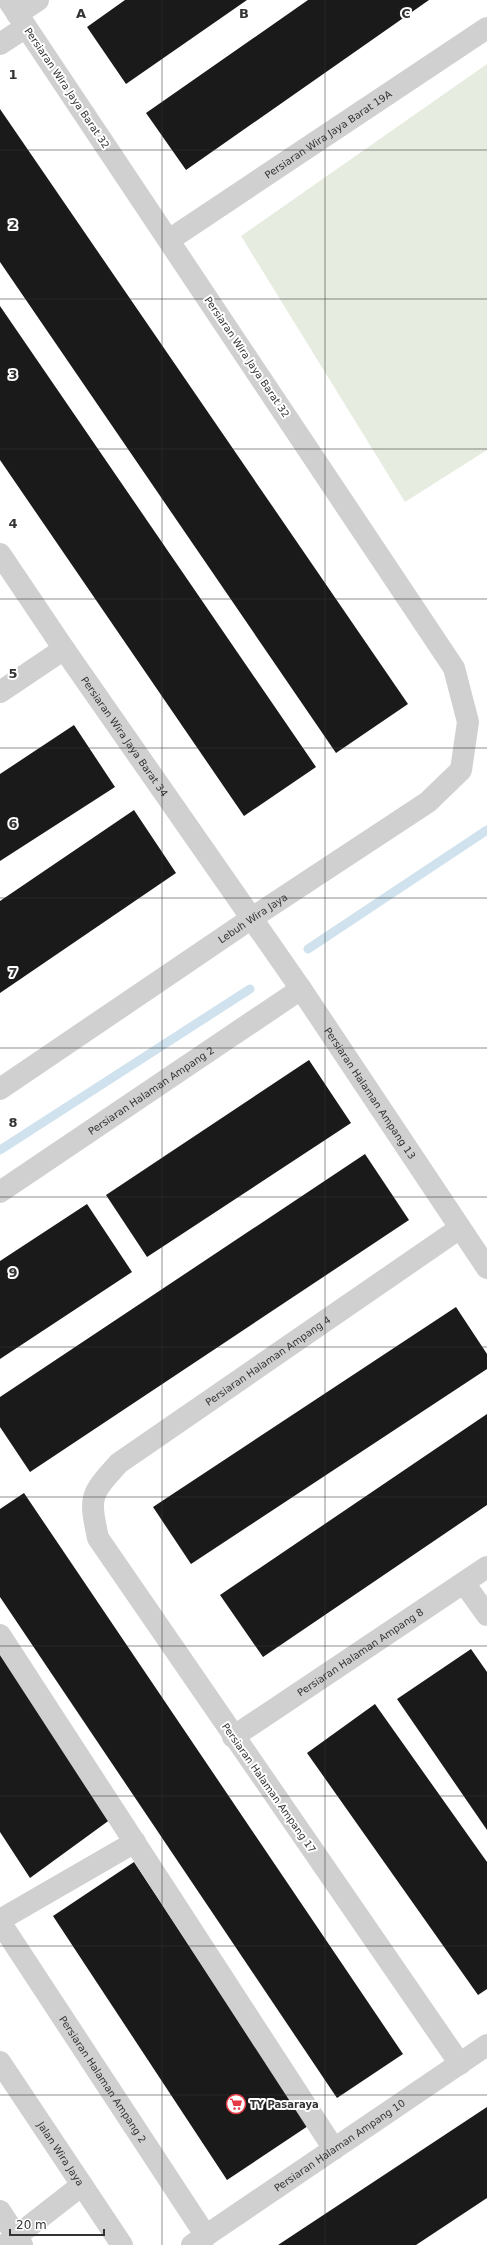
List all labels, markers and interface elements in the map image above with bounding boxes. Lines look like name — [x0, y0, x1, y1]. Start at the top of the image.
text: A — [76, 6, 86, 21]
text: B — [239, 6, 249, 21]
text: C — [401, 6, 411, 21]
street label: Persiaran Wira Jaya Barat 32 — [22, 26, 112, 150]
text: 1 — [8, 67, 18, 82]
street label: Persiaran Wira Jaya Barat 19A — [262, 88, 394, 180]
text: 2 — [8, 217, 18, 232]
street label: Persiaran Wira Jaya Barat 32 — [202, 295, 292, 419]
text: 3 — [8, 367, 18, 382]
text: 4 — [8, 516, 18, 531]
text: 5 — [8, 666, 18, 681]
street label: Persiaran Wira Jaya Barat 34 — [79, 674, 170, 798]
text: 6 — [8, 816, 18, 831]
street label: Lebuh Wira Jaya — [216, 891, 289, 945]
text: 7 — [8, 965, 18, 980]
street label: Persiaran Halaman Ampang 13 — [323, 1025, 418, 1161]
street label: Persiaran Halaman Ampang 2 — [86, 1044, 216, 1137]
text: 8 — [8, 1115, 18, 1130]
text: 9 — [8, 1265, 18, 1280]
street label: Persiaran Halaman Ampang 4 — [203, 1314, 332, 1407]
street label: Persiaran Halaman Ampang 8 — [295, 1606, 425, 1698]
street label: Persiaran Halaman Ampang 17 — [220, 1721, 318, 1855]
street label: Persiaran Halaman Ampang 2 — [58, 2014, 149, 2145]
supermarket icon: TY Pasaraya — [225, 2093, 247, 2115]
street label: Persiaran Halaman Ampang 10 — [272, 2097, 407, 2193]
place label: TY Pasaraya — [250, 2099, 319, 2110]
street label: Jalan Wira Jaya — [35, 2119, 86, 2188]
scale bar — [10, 2211, 104, 2237]
text: 20 m — [16, 2218, 47, 2232]

